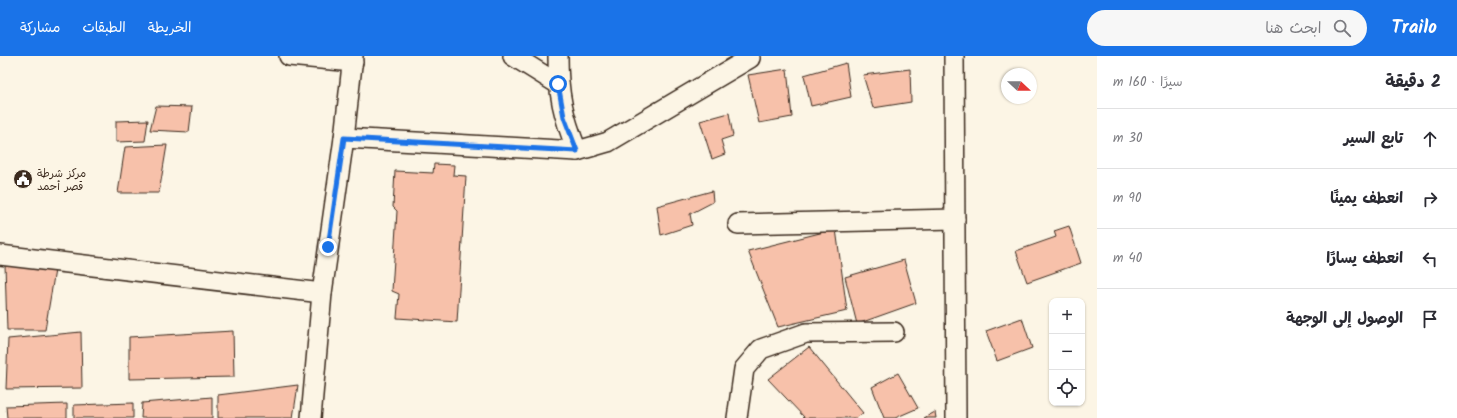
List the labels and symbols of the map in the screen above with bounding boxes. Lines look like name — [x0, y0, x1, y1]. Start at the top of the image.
north arrow — [1001, 68, 1037, 104]
route start — [549, 75, 567, 93]
place label: مركز شرطة قصر أحمد — [37, 165, 86, 196]
public building icon: مركز شرطة قصر أحمد — [12, 168, 34, 190]
route end — [319, 238, 337, 256]

